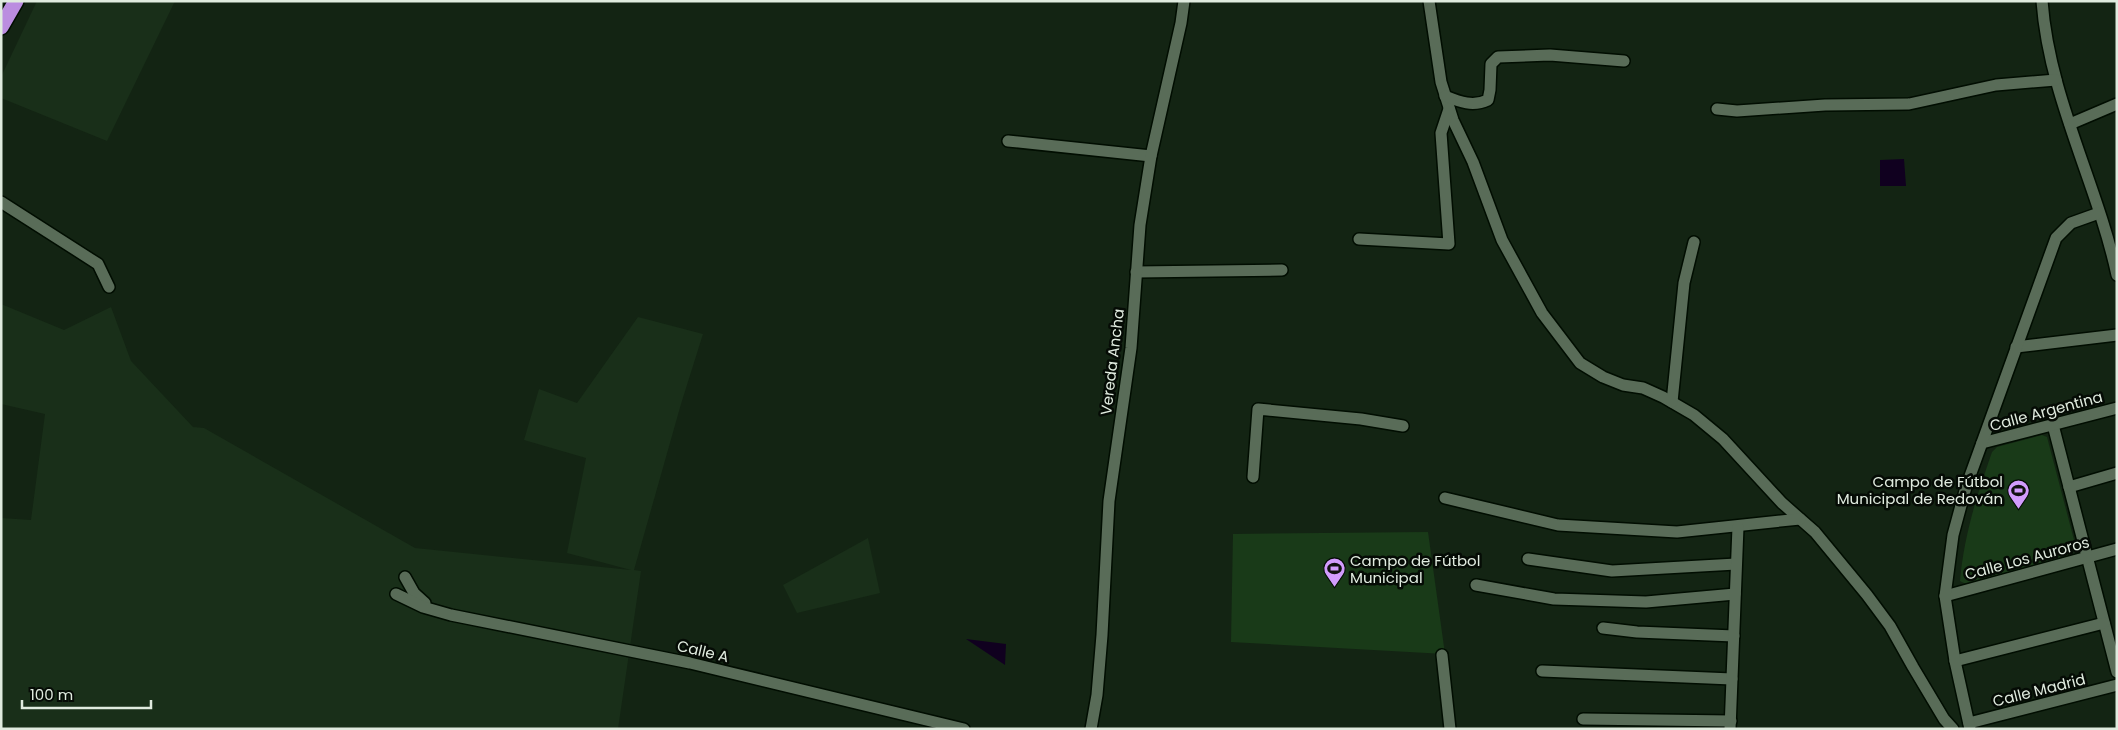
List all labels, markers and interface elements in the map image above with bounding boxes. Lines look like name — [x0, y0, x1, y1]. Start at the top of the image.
street label: Vereda Ancha — [1095, 308, 1129, 416]
street label: Calle Argentina — [1987, 386, 2105, 436]
place label: Campo de Fútbol Municipal de Redován — [1837, 471, 2003, 509]
sports icon: Campo de Fútbol Municipal de Redován — [2007, 478, 2031, 509]
street label: Calle Los Auroros — [1962, 531, 2092, 585]
place label: Campo de Fútbol Municipal — [1350, 550, 1480, 588]
sports icon: Campo de Fútbol Municipal — [1322, 557, 1346, 588]
street label: Calle A — [675, 635, 731, 667]
street label: Calle Madrid — [1990, 668, 2088, 712]
scale bar — [22, 678, 151, 710]
text: 100 m — [30, 684, 73, 705]

